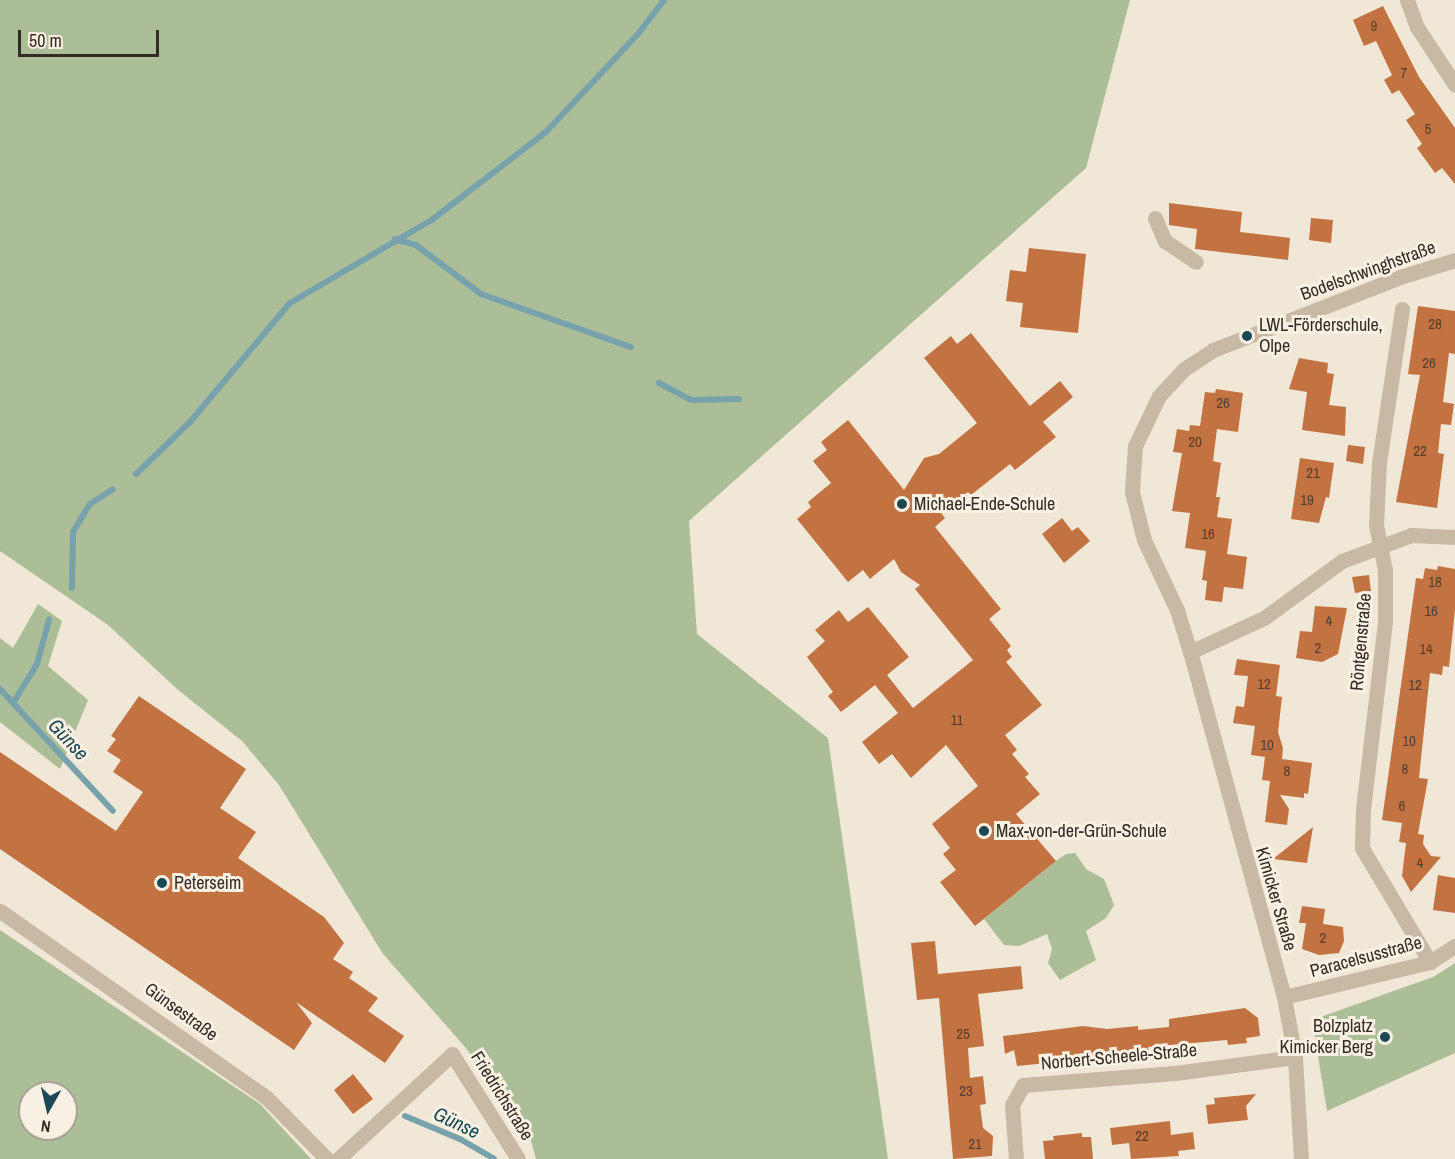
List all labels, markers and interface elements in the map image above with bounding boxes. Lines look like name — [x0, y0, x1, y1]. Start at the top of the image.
house number: 9 — [1371, 17, 1377, 35]
scale bar — [21, 18, 162, 56]
text: 50 m — [29, 28, 62, 53]
house number: 7 — [1401, 64, 1407, 82]
house number: 5 — [1425, 120, 1431, 138]
street label: Bodelschwinghstraße — [1298, 237, 1438, 305]
place label: LWL-Förderschule, Olpe — [1259, 315, 1383, 358]
house number: 28 — [1428, 315, 1442, 333]
marker: LWL-Förderschule, Olpe — [1240, 329, 1254, 343]
house number: 26 — [1422, 354, 1436, 372]
house number: 26 — [1216, 394, 1230, 412]
house number: 20 — [1188, 433, 1202, 451]
house number: 22 — [1413, 442, 1427, 460]
house number: 21 — [1306, 464, 1320, 482]
house number: 19 — [1300, 491, 1314, 509]
place label: Michael-Ende-Schule — [914, 493, 1055, 515]
marker: Michael-Ende-Schule — [895, 497, 909, 511]
house number: 16 — [1201, 525, 1215, 543]
house number: 18 — [1428, 573, 1442, 591]
street label: Röntgenstraße — [1346, 592, 1376, 692]
house number: 16 — [1424, 602, 1438, 620]
house number: 4 — [1326, 612, 1332, 630]
house number: 2 — [1315, 639, 1321, 657]
house number: 14 — [1419, 640, 1433, 658]
house number: 12 — [1257, 675, 1271, 693]
house number: 12 — [1408, 676, 1422, 694]
house number: 11 — [951, 711, 963, 729]
water label: Günse — [44, 713, 94, 765]
house number: 10 — [1402, 732, 1416, 750]
house number: 10 — [1260, 736, 1274, 754]
house number: 8 — [1402, 760, 1408, 778]
house number: 8 — [1284, 762, 1290, 780]
house number: 6 — [1399, 797, 1405, 815]
place label: Max-von-der-Grün-Schule — [996, 820, 1167, 842]
marker: Max-von-der-Grün-Schule — [977, 824, 991, 838]
street label: Kimicker Straße — [1251, 845, 1301, 953]
house number: 4 — [1417, 854, 1423, 872]
place label: Peterseim — [174, 872, 241, 894]
marker: Peterseim — [155, 876, 169, 890]
house number: 2 — [1320, 929, 1326, 947]
street label: Paracelsusstraße — [1308, 932, 1424, 982]
street label: Günsestraße — [140, 978, 222, 1046]
place label: Bolzplatz Kimicker Berg — [1279, 1016, 1373, 1058]
house number: 25 — [956, 1025, 970, 1043]
marker: Bolzplatz Kimicker Berg — [1378, 1030, 1392, 1044]
street label: Norbert-Scheele-Straße — [1040, 1039, 1198, 1075]
street label: Friedrichstraße — [466, 1047, 538, 1145]
north arrow — [18, 1081, 78, 1141]
house number: 23 — [959, 1082, 973, 1100]
water label: Günse — [430, 1101, 484, 1143]
text: N — [40, 1115, 52, 1138]
house number: 22 — [1135, 1127, 1149, 1145]
house number: 21 — [968, 1135, 982, 1153]

